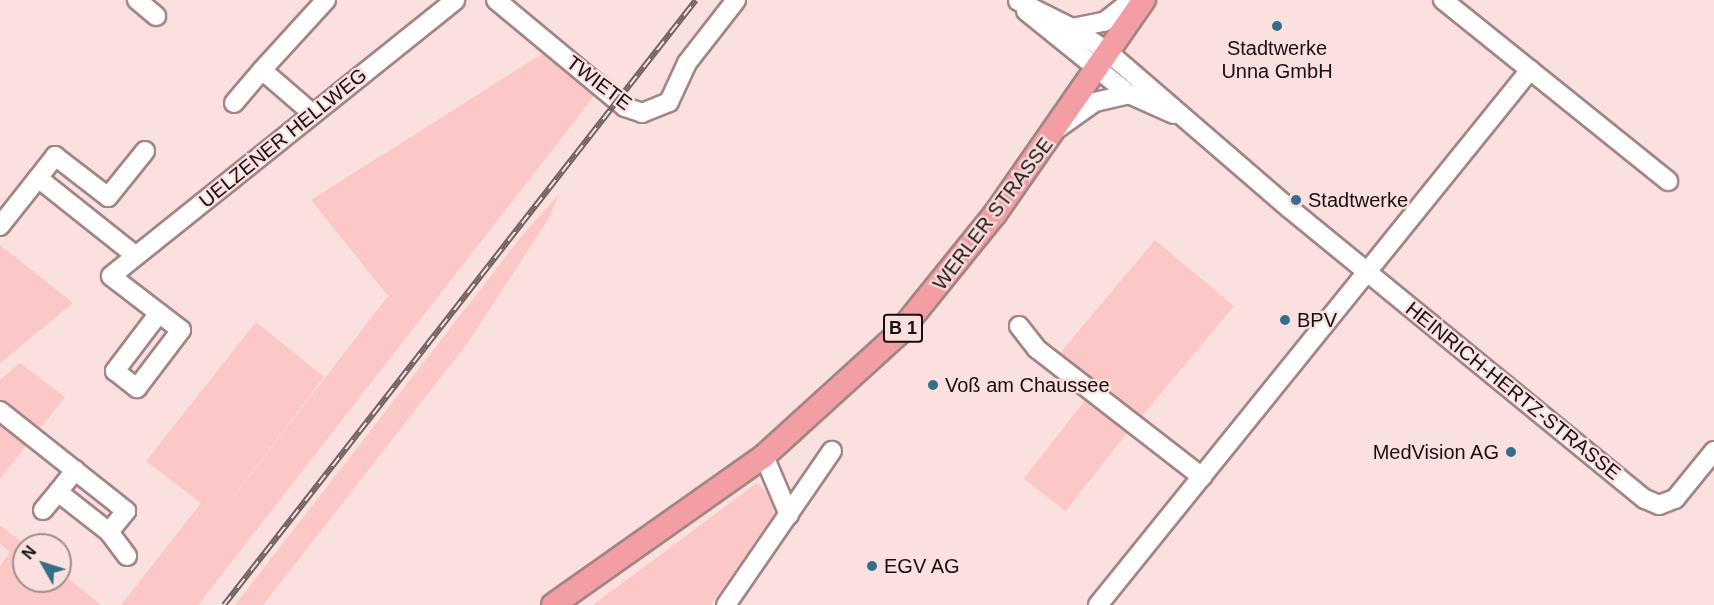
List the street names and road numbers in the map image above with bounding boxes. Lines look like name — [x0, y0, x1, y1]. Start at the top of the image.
street label: TWIETE — [562, 51, 636, 115]
street label: UELZENER HELLWEG — [194, 63, 372, 213]
street label: WERLER STRASSE — [928, 133, 1058, 295]
street label: HEINRICH-HERTZ-STRASSE — [1401, 297, 1625, 485]
road number: B 1 — [882, 313, 924, 343]

